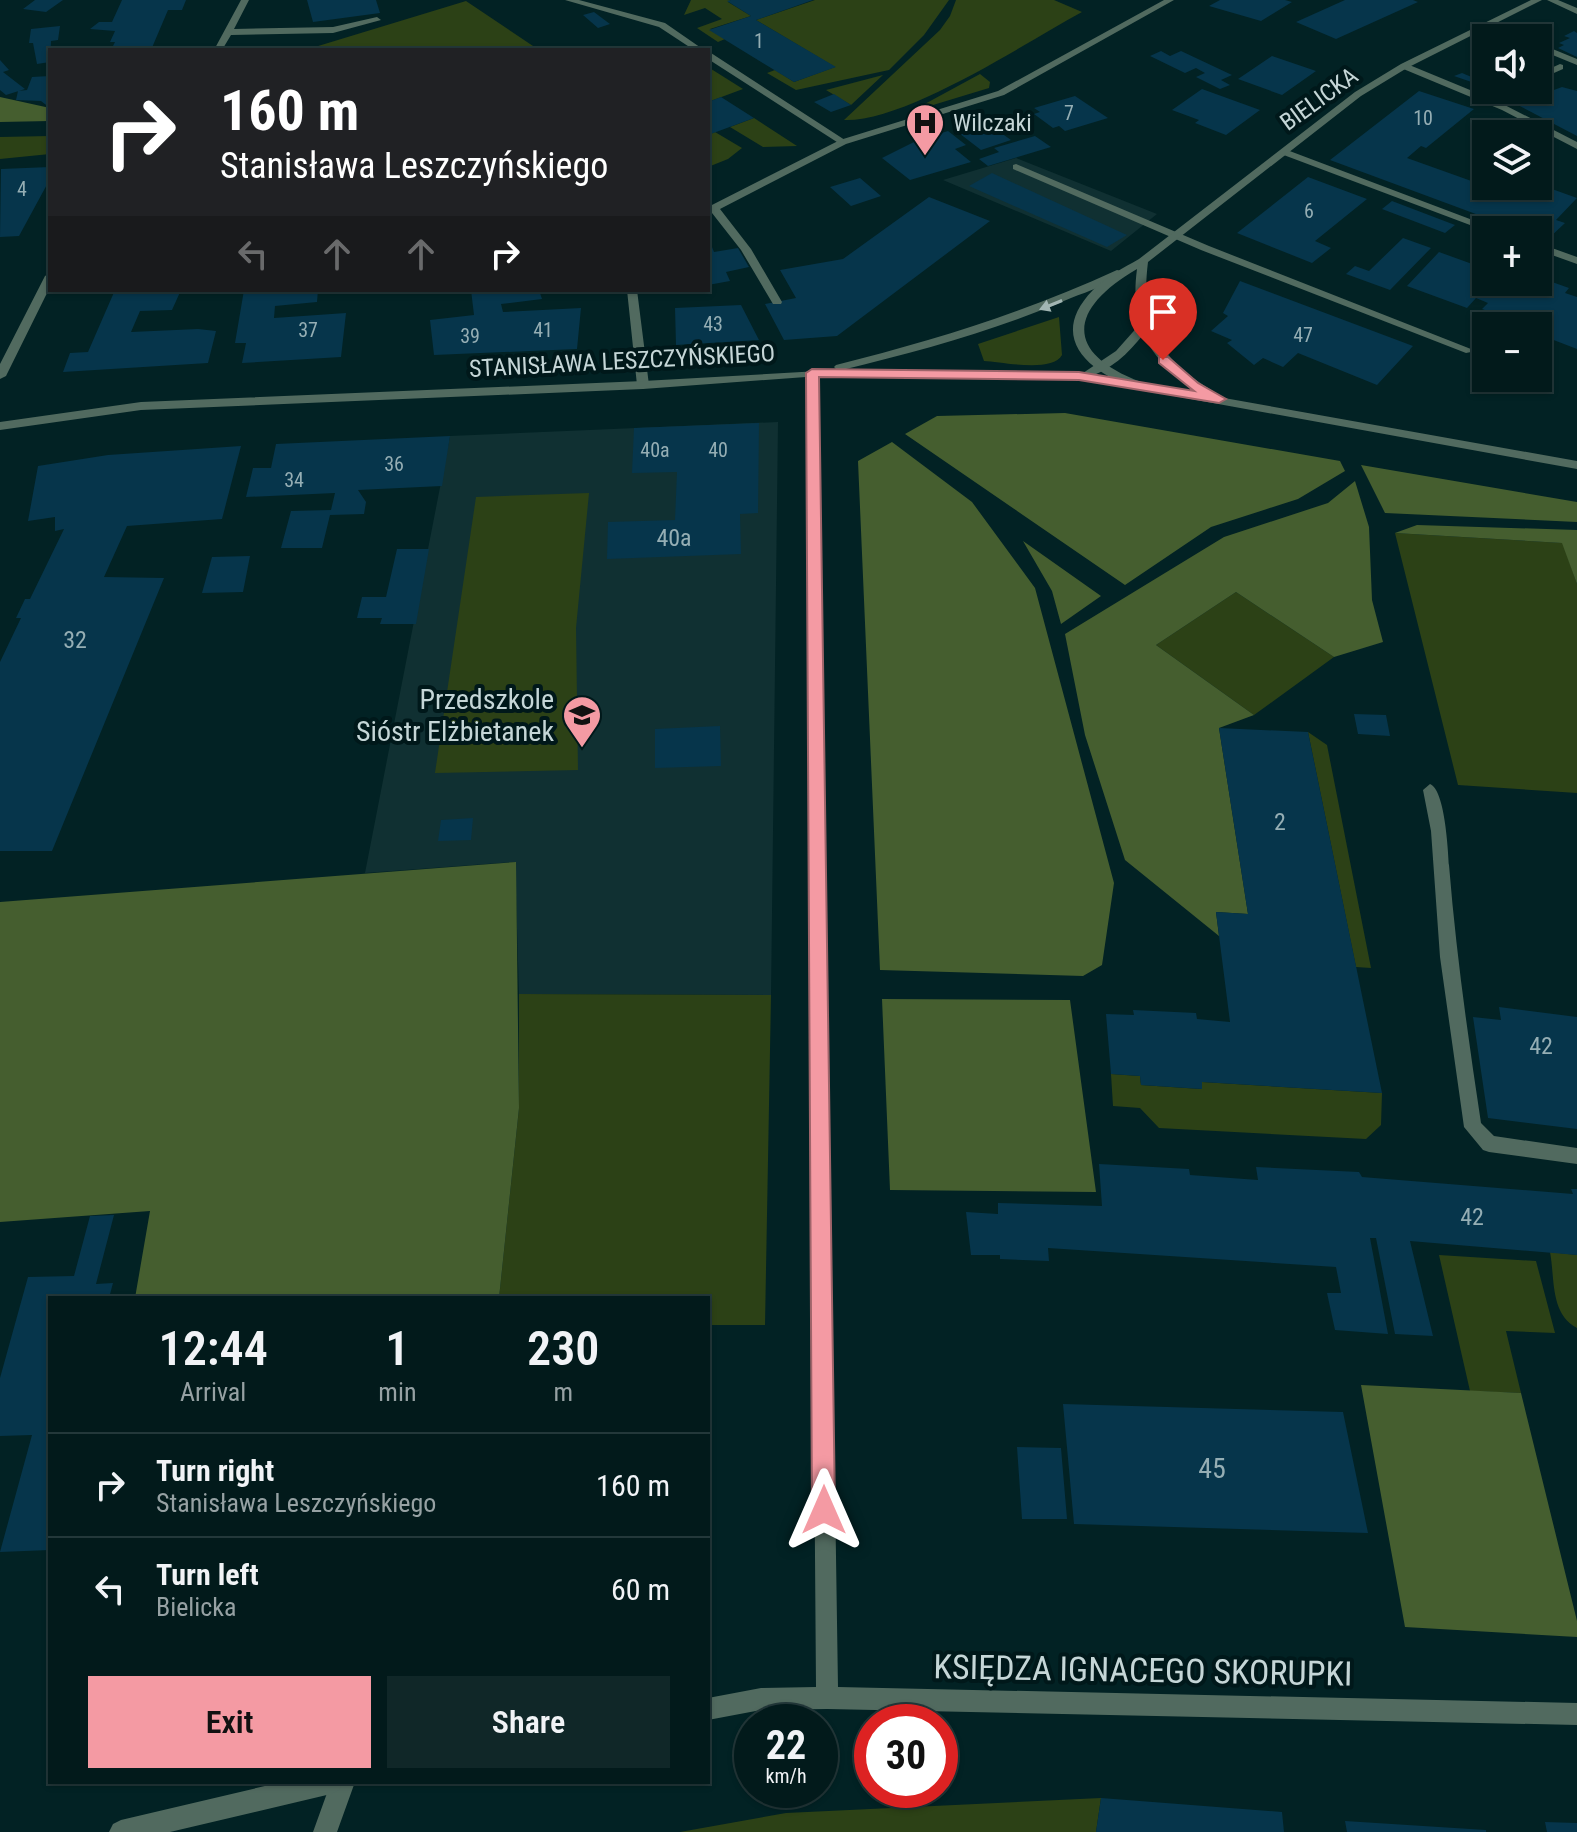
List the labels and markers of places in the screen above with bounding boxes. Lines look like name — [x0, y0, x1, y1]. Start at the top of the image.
hospital icon: Wilczaki — [904, 102, 946, 157]
place label: Wilczaki — [953, 109, 1032, 137]
pin — [1129, 278, 1197, 360]
place label: Przedszkole Sióstr Elżbietanek — [356, 683, 554, 748]
school or university icon: Przedszkole Sióstr Elżbietanek — [561, 694, 603, 749]

